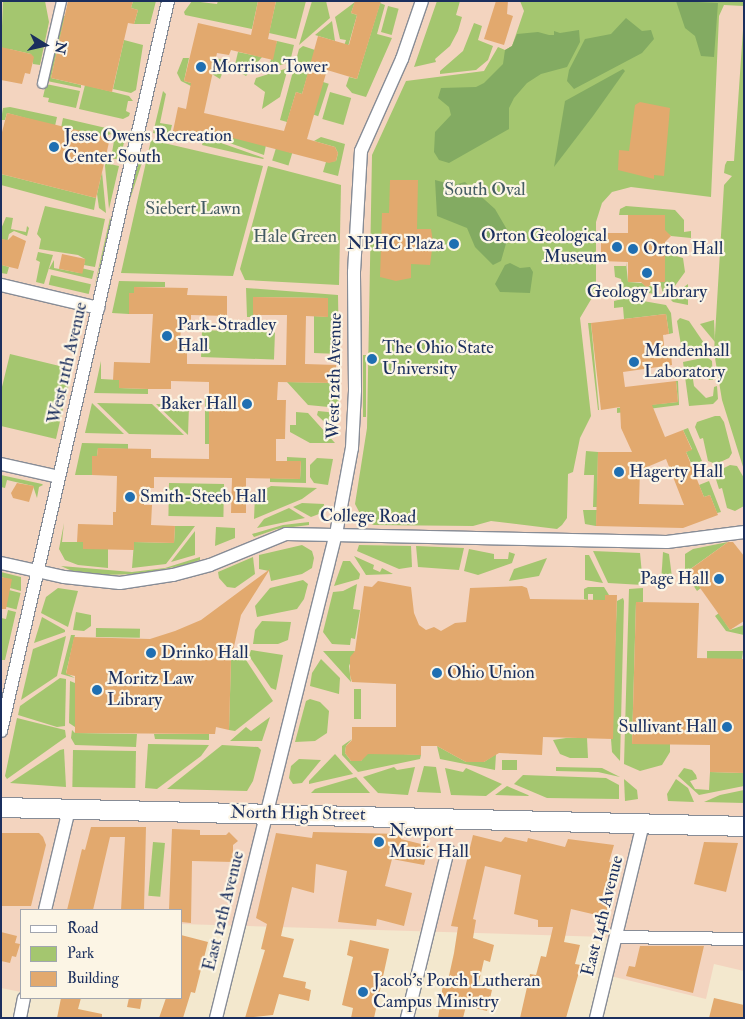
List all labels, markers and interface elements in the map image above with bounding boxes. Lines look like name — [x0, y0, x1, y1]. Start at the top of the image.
north arrow — [20, 20, 70, 70]
text: N — [51, 40, 70, 55]
place label: Morrison Tower — [211, 56, 328, 78]
marker: Morrison Tower — [195, 61, 207, 73]
place label: Jesse Owens Recreation Center South — [64, 126, 232, 168]
marker: Jesse Owens Recreation Center South — [48, 141, 60, 153]
park label: South Oval — [444, 179, 526, 201]
park label: Siebert Lawn — [145, 198, 241, 220]
park label: Hale Green — [253, 226, 337, 248]
place label: Orton Geological Museum — [481, 226, 607, 268]
place label: NPHC Plaza — [347, 233, 444, 255]
marker: NPHC Plaza — [448, 238, 460, 250]
place label: Orton Hall — [643, 238, 723, 260]
marker: Orton Geological Museum — [611, 241, 623, 253]
marker: Orton Hall — [627, 243, 639, 255]
marker: Geology Library — [641, 267, 653, 279]
place label: Geology Library — [587, 281, 707, 303]
street label: West 11th Avenue — [44, 300, 92, 426]
street label: West 12th Avenue — [323, 312, 347, 440]
place label: Park-Stradley Hall — [177, 315, 276, 358]
marker: Park-Stradley Hall — [161, 330, 173, 342]
place label: The Ohio State University — [382, 338, 494, 380]
place label: Mendenhall Laboratory — [644, 341, 730, 384]
marker: The Ohio State University — [366, 353, 378, 365]
marker: Mendenhall Laboratory — [628, 356, 640, 368]
place label: Baker Hall — [160, 393, 237, 415]
marker: Baker Hall — [241, 398, 253, 410]
place label: Hagerty Hall — [629, 461, 723, 483]
marker: Hagerty Hall — [613, 466, 625, 478]
place label: Smith-Steeb Hall — [140, 486, 266, 508]
marker: Smith-Steeb Hall — [124, 491, 136, 503]
street label: College Road — [320, 505, 416, 529]
place label: Page Hall — [640, 568, 709, 590]
marker: Page Hall — [713, 573, 725, 585]
place label: Drinko Hall — [161, 642, 249, 664]
marker: Drinko Hall — [145, 647, 157, 659]
place label: Ohio Union — [447, 662, 535, 684]
marker: Ohio Union — [431, 667, 443, 679]
place label: Moritz Law Library — [107, 669, 194, 712]
marker: Moritz Law Library — [91, 684, 103, 696]
place label: Sullivant Hall — [619, 716, 717, 738]
marker: Sullivant Hall — [721, 721, 733, 733]
street label: North High Street — [230, 802, 366, 826]
place label: Newport Music Hall — [389, 821, 469, 864]
marker: Newport Music Hall — [373, 836, 385, 848]
street label: East 12th Avenue — [199, 849, 249, 973]
street label: East 14th Avenue — [578, 853, 628, 979]
legend — [20, 909, 182, 999]
text: Road — [67, 919, 98, 938]
text: Park — [67, 944, 94, 963]
text: Building — [67, 969, 119, 988]
place label: Jacob's Porch Lutheran Campus Ministry — [373, 971, 541, 1014]
marker: Jacob's Porch Lutheran Campus Ministry — [357, 986, 369, 998]

